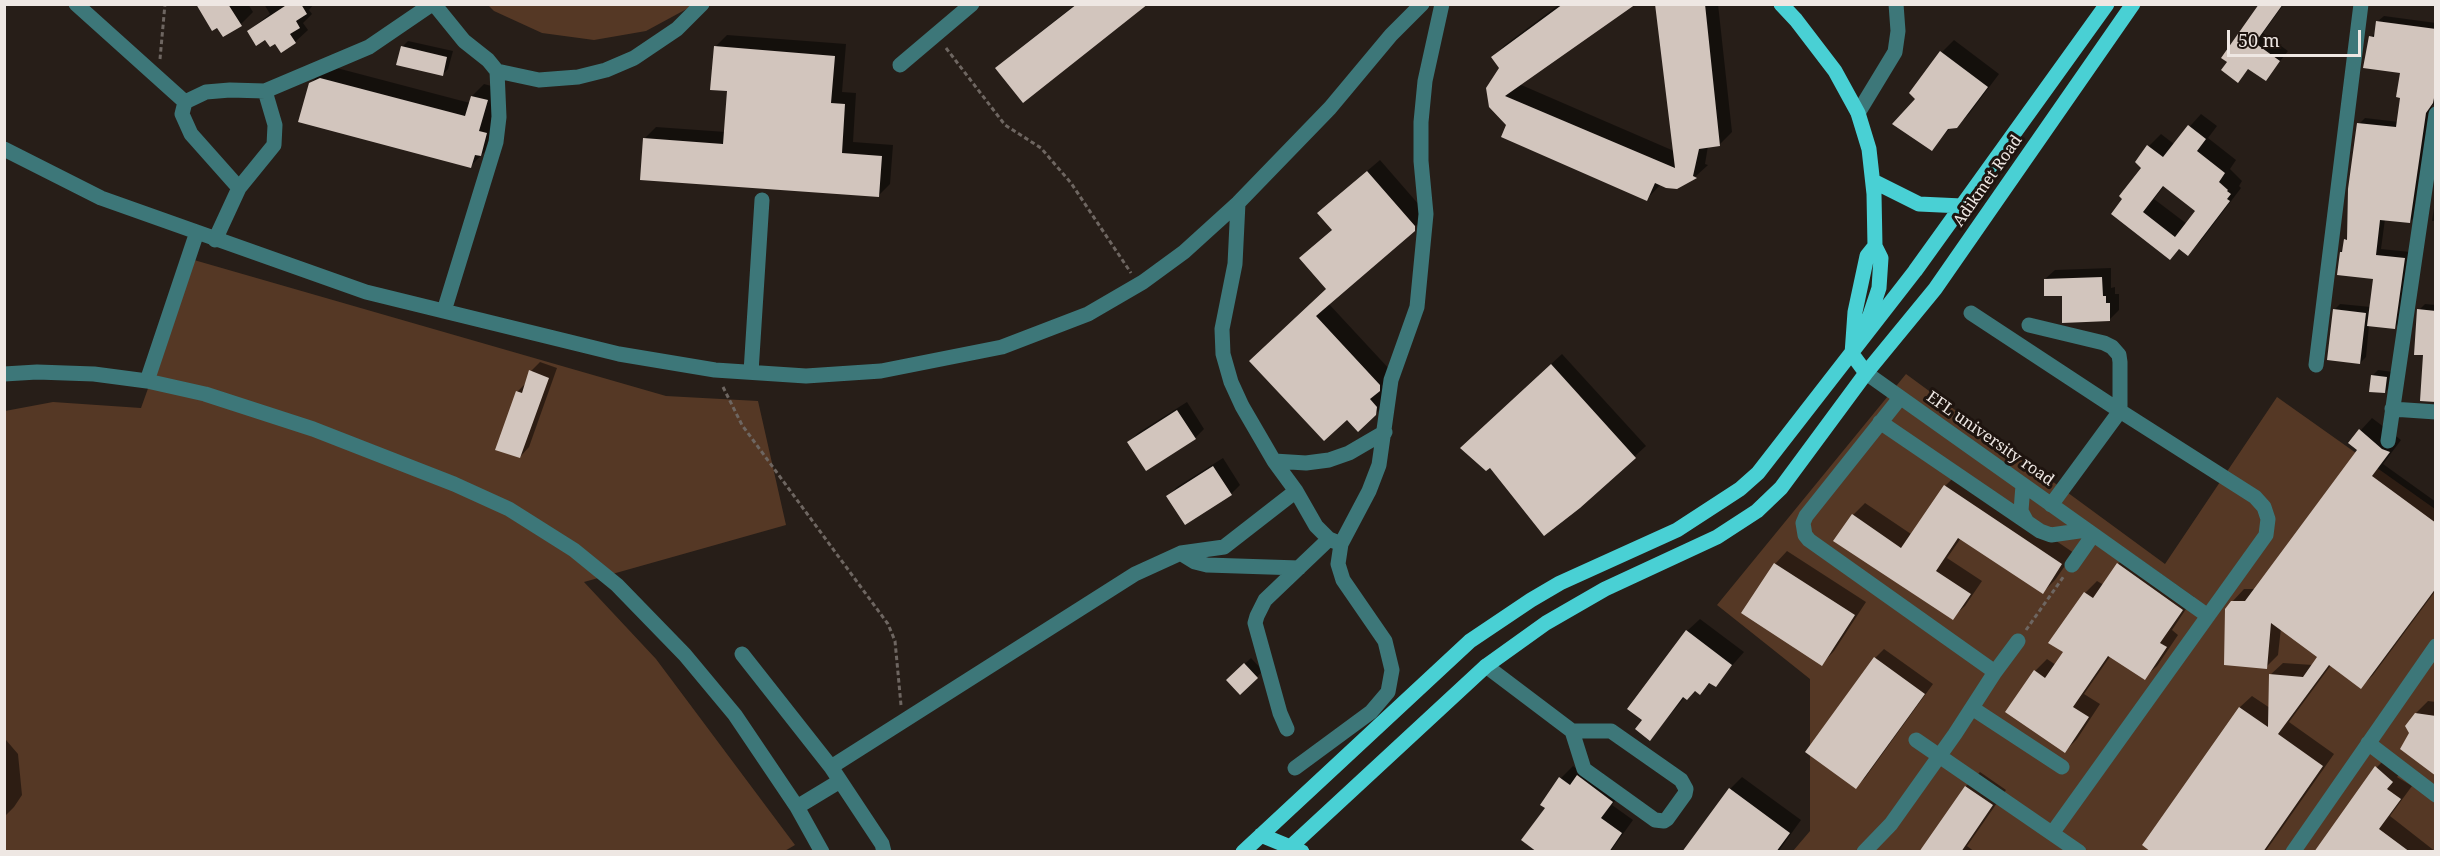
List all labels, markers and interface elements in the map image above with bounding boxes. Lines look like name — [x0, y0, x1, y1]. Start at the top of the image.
scale bar — [2230, 18, 2364, 56]
text: 50 m — [2238, 28, 2280, 52]
street label: Adikmet Road — [1949, 132, 2027, 230]
street label: EFL university road — [1923, 388, 2057, 490]

